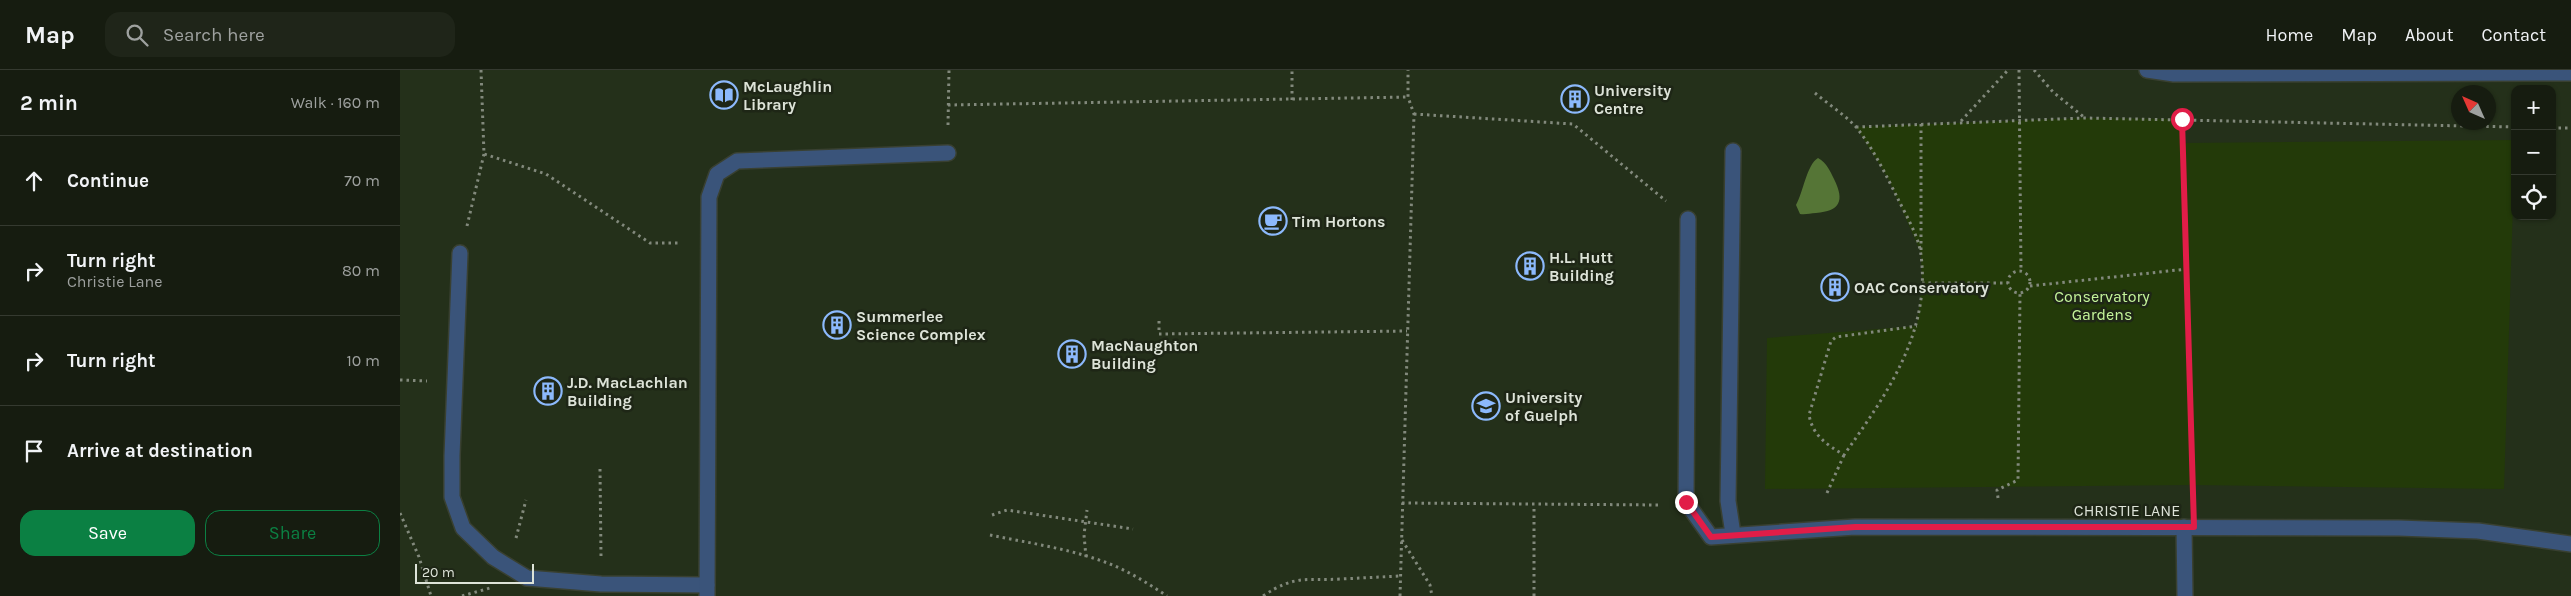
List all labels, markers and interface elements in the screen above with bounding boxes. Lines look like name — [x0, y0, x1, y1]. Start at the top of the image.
search box — [105, 12, 455, 57]
text: Map — [25, 21, 75, 49]
icon: search — [123, 21, 151, 49]
text: Search here — [163, 24, 265, 46]
text: Home — [2265, 24, 2313, 46]
text: Map — [2341, 24, 2377, 46]
text: About — [2405, 24, 2454, 46]
text: Contact — [2482, 24, 2546, 46]
place label: McLaughlin Library — [743, 77, 832, 114]
library icon: McLaughlin Library — [709, 80, 739, 110]
place label: University Centre — [1594, 81, 1671, 118]
building icon: University Centre — [1560, 84, 1590, 114]
north arrow — [2451, 85, 2496, 130]
map controls — [2511, 85, 2556, 220]
button: + — [2511, 85, 2556, 130]
text: 2 min — [20, 91, 78, 115]
text: Walk · 160 m — [291, 93, 380, 112]
route start — [2171, 108, 2194, 131]
button: − — [2511, 130, 2556, 175]
icon: ahead — [20, 167, 48, 195]
text: Continue — [67, 170, 149, 192]
text: 70 m — [344, 171, 380, 190]
button: locate — [2511, 175, 2556, 220]
cafe icon: Tim Hortons — [1258, 206, 1288, 236]
place label: Tim Hortons — [1292, 212, 1385, 231]
place label: H.L. Hutt Building — [1549, 248, 1614, 285]
text: Turn right — [67, 250, 156, 272]
building icon: H.L. Hutt Building — [1515, 251, 1545, 281]
icon: right — [20, 257, 48, 285]
text: 80 m — [342, 261, 380, 280]
text: Christie Lane — [67, 272, 162, 291]
building icon: OAC Conservatory — [1820, 272, 1850, 302]
place label: OAC Conservatory — [1854, 278, 1989, 297]
park label: Conservatory Gardens — [2054, 287, 2150, 324]
place label: Summerlee Science Complex — [856, 307, 986, 344]
building icon: Summerlee Science Complex — [822, 310, 852, 340]
place label: MacNaughton Building — [1091, 336, 1198, 373]
building icon: MacNaughton Building — [1057, 339, 1087, 369]
icon: right — [20, 347, 48, 375]
text: Turn right — [67, 350, 156, 372]
text: 10 m — [346, 351, 380, 370]
place label: J.D. MacLachlan Building — [567, 373, 688, 410]
building icon: J.D. MacLachlan Building — [533, 376, 563, 406]
place label: University of Guelph — [1505, 388, 1582, 425]
school or university icon: University of Guelph — [1471, 391, 1501, 421]
icon: arrive — [20, 437, 48, 465]
text: Arrive at destination — [67, 440, 253, 462]
route end — [1675, 491, 1698, 514]
street label: CHRISTIE LANE — [2074, 501, 2180, 520]
button: Save — [20, 510, 195, 556]
button: Share — [205, 510, 380, 556]
scale bar — [415, 561, 534, 584]
text: 20 m — [422, 564, 455, 581]

